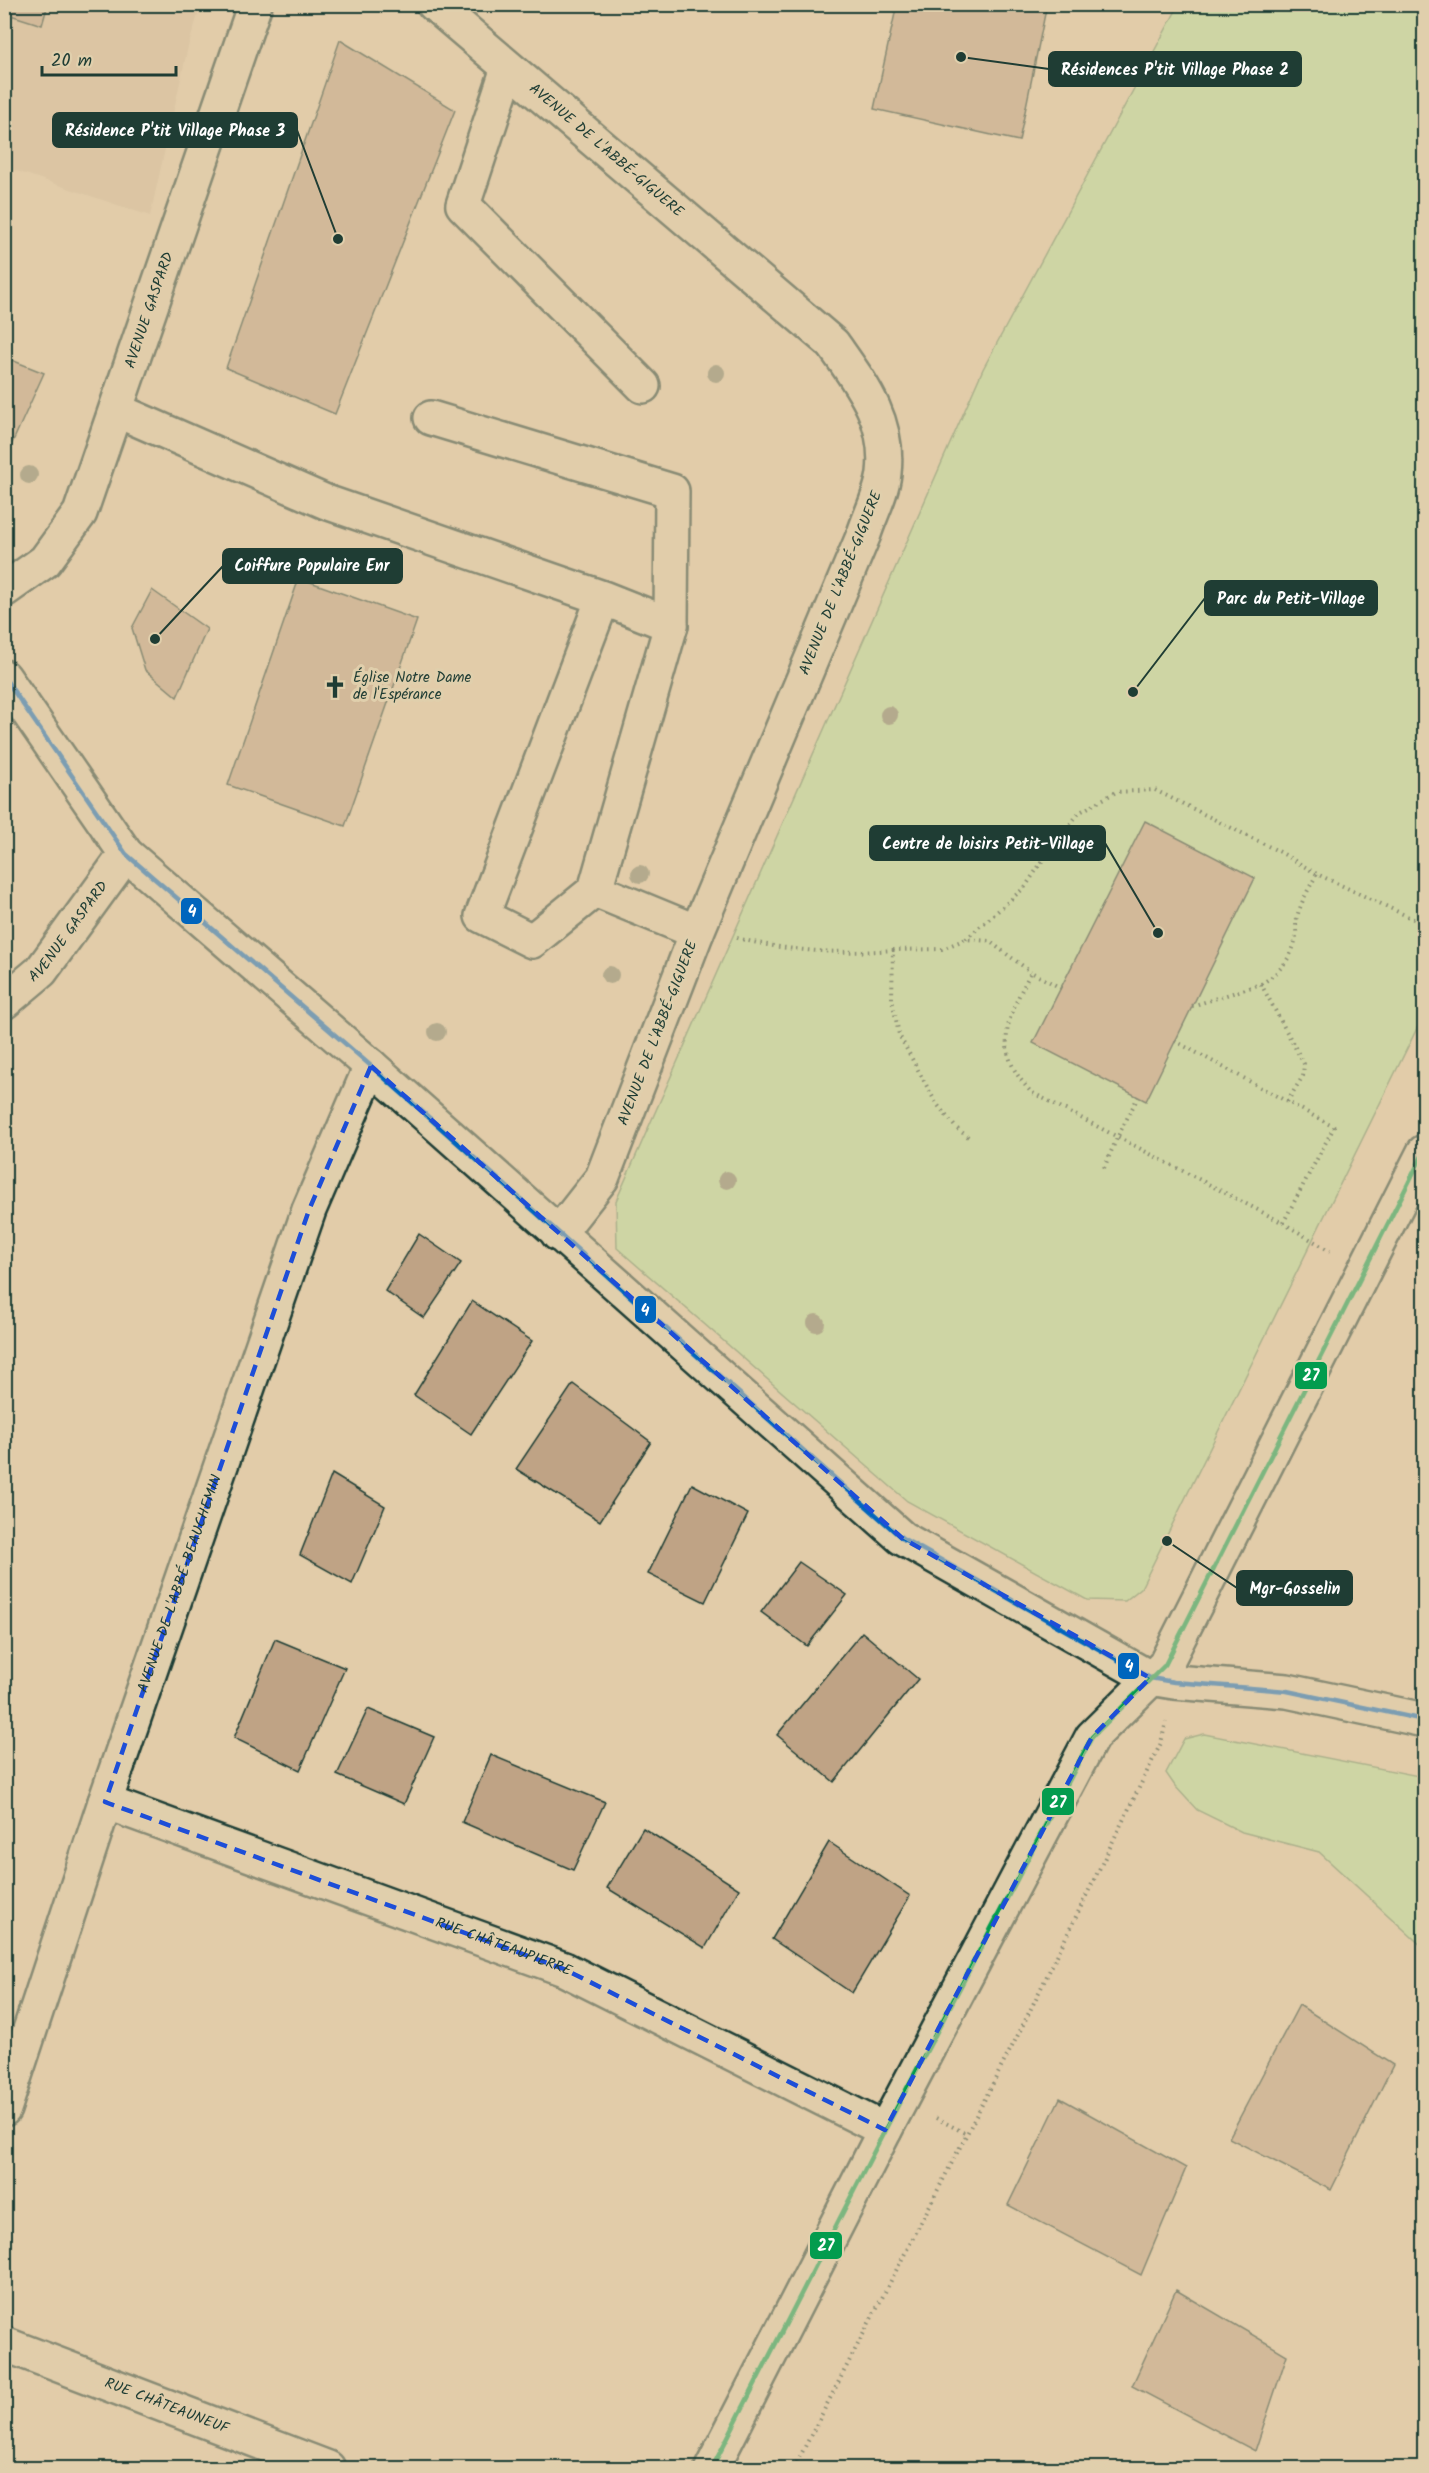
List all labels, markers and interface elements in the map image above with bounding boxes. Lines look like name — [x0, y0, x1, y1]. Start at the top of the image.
scale bar — [42, 39, 176, 77]
text: 20 m — [51, 47, 92, 76]
callout: Résidences P'tit Village Phase 2 — [1049, 52, 1301, 86]
text: Résidences P'tit Village Phase 2 — [1061, 58, 1289, 83]
street label: AVENUE DE L'ABBÉ-GIGUERE — [523, 78, 690, 224]
callout: Résidence P'tit Village Phase 3 — [53, 113, 297, 147]
text: Résidence P'tit Village Phase 3 — [65, 119, 285, 144]
street label: AVENUE GASPARD — [119, 248, 181, 372]
street label: AVENUE DE L'ABBÉ-GIGUERE — [793, 486, 889, 679]
callout: Coiffure Populaire Enr — [223, 549, 402, 583]
text: Coiffure Populaire Enr — [234, 554, 391, 579]
callout: Parc du Petit-Village — [1205, 581, 1377, 615]
text: Parc du Petit-Village — [1217, 587, 1365, 612]
place label: Église Notre Dame de l'Espérance — [353, 666, 471, 707]
church icon: Église Notre Dame de l'Espérance — [322, 674, 348, 700]
callout: Centre de loisirs Petit-Village — [870, 826, 1105, 860]
text: Centre de loisirs Petit-Village — [882, 832, 1094, 857]
street label: AVENUE GASPARD — [23, 876, 115, 989]
line badge: 4 — [180, 897, 203, 925]
text: 4 — [188, 900, 197, 925]
street label: AVENUE DE L'ABBÉ-GIGUERE — [612, 936, 705, 1129]
line badge: 4 — [634, 1295, 657, 1324]
text: 4 — [641, 1299, 650, 1324]
line badge: 27 — [1294, 1361, 1328, 1390]
text: 27 — [1303, 1364, 1320, 1389]
street label: AVENUE DE L'ABBÉ-BEAUCHEMIN — [131, 1471, 229, 1696]
callout: Mgr-Gosselin — [1237, 1571, 1352, 1605]
text: Mgr-Gosselin — [1250, 1577, 1341, 1602]
line badge: 4 — [1117, 1652, 1140, 1680]
text: 4 — [1125, 1655, 1134, 1680]
line badge: 27 — [1041, 1787, 1075, 1816]
text: 27 — [1050, 1791, 1067, 1816]
street label: RUE CHÂTEAUPIERRE — [432, 1911, 577, 1984]
line badge: 27 — [809, 2231, 843, 2260]
text: 27 — [818, 2234, 835, 2259]
street label: RUE CHÂTEAUNEUF — [101, 2371, 233, 2441]

